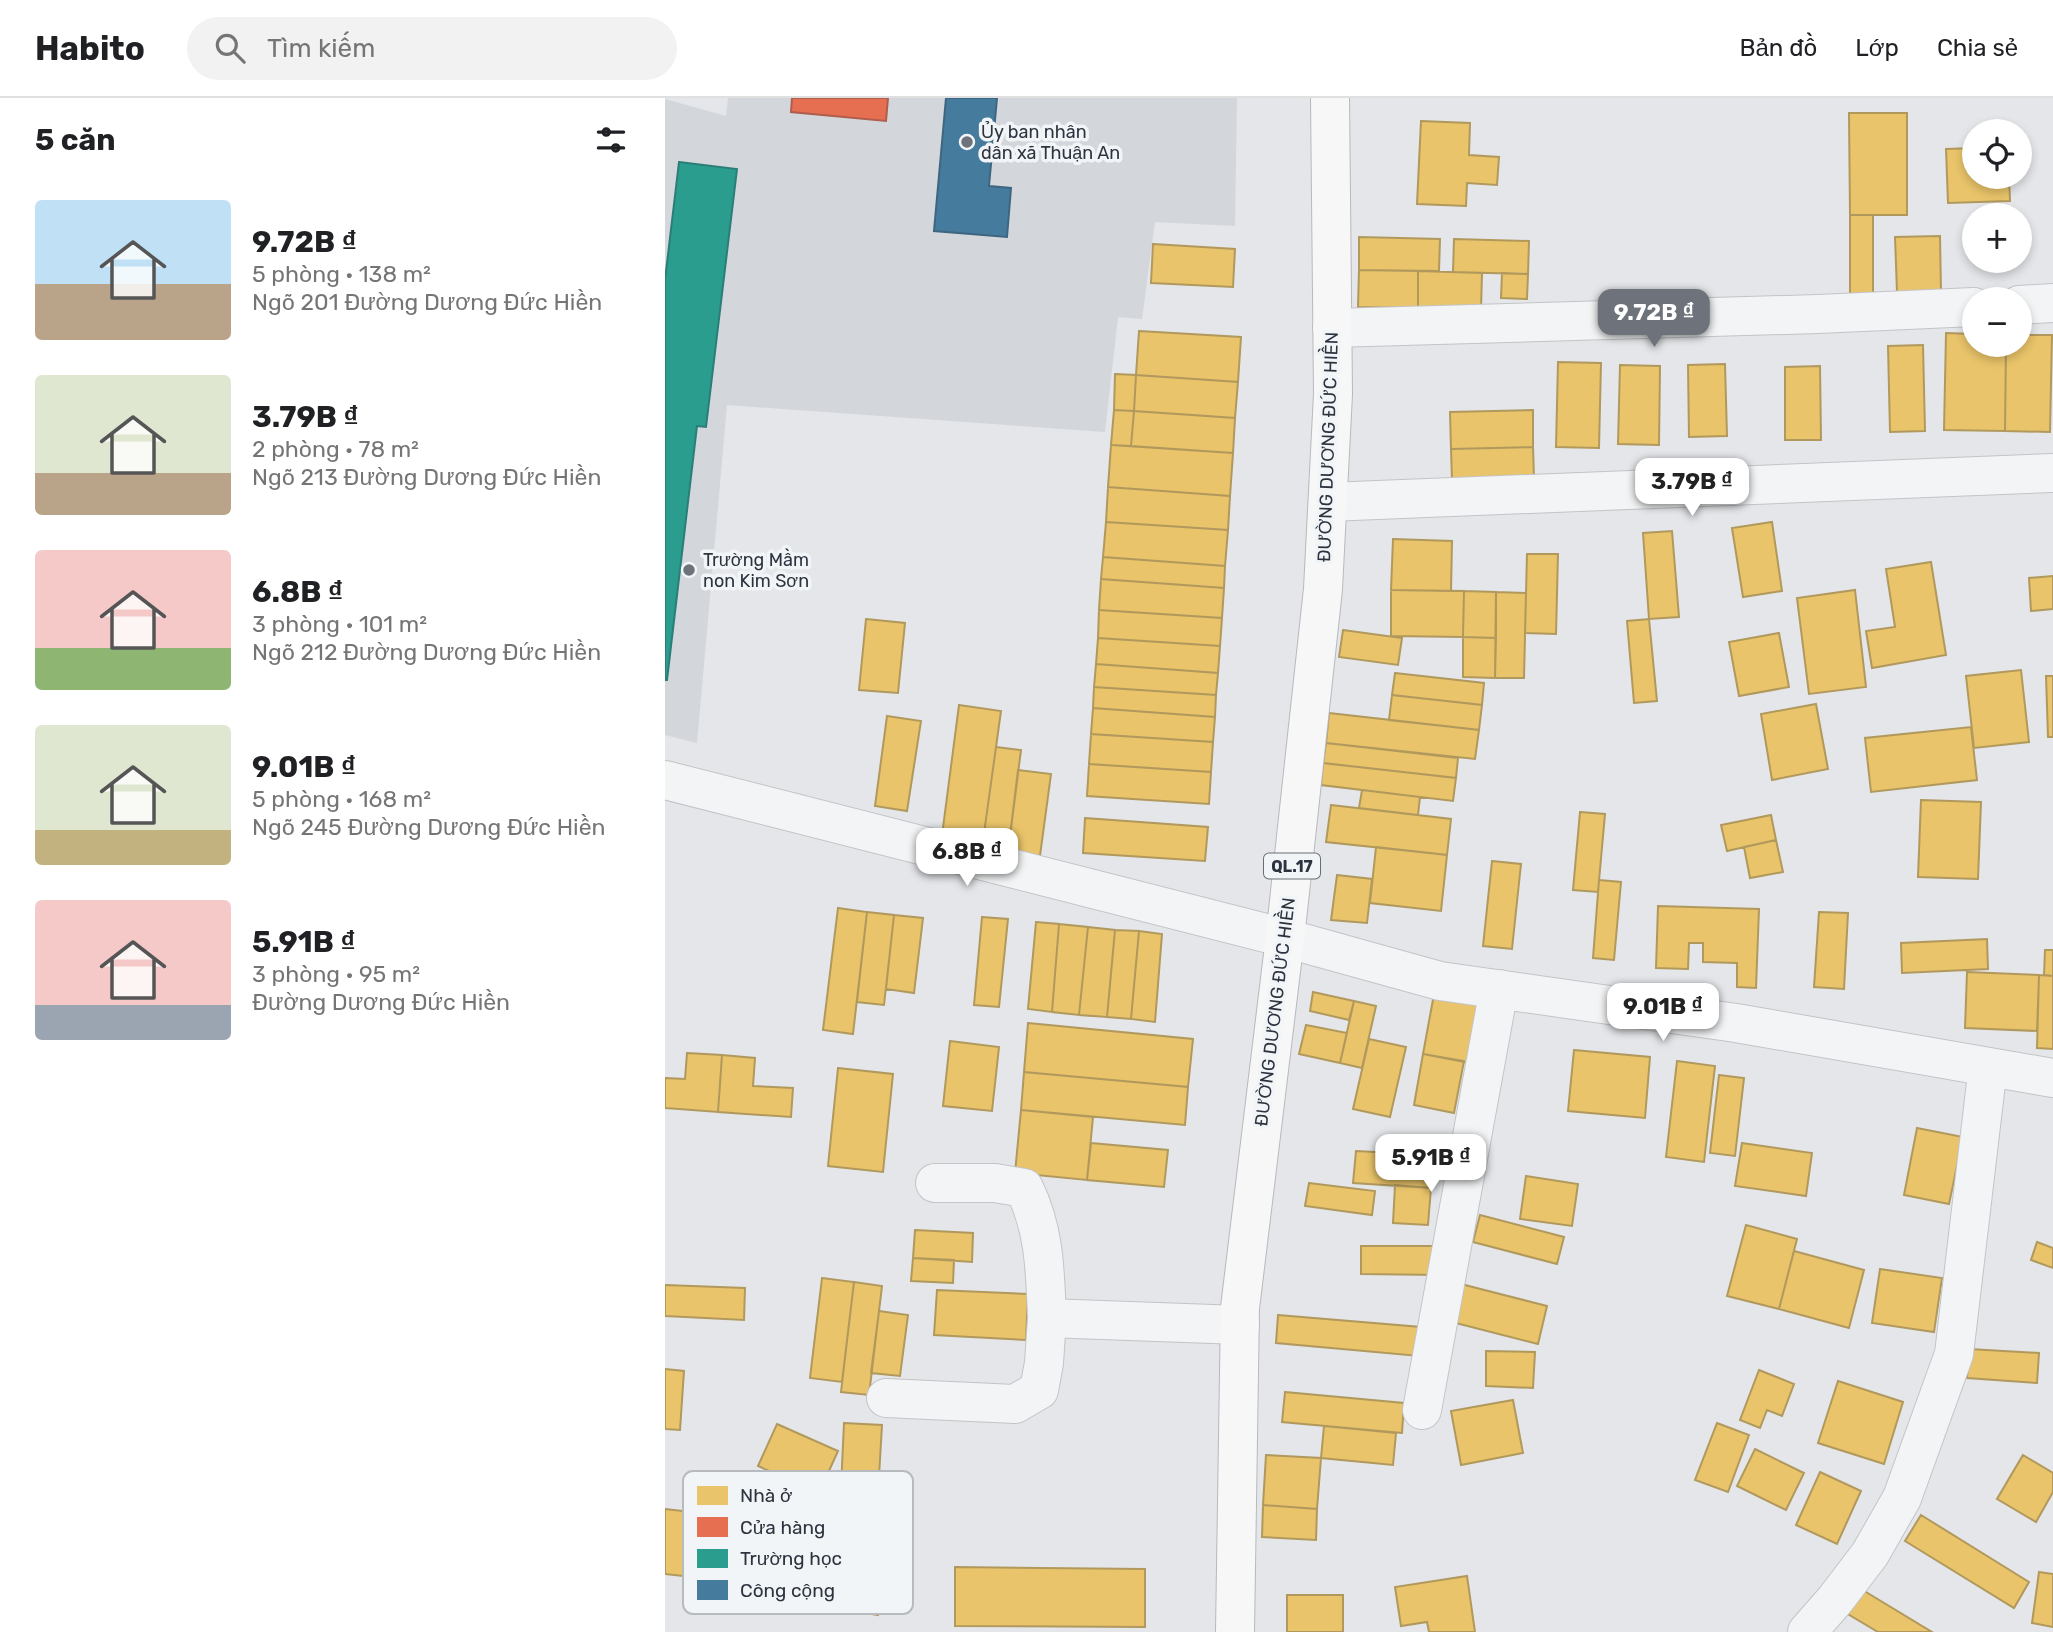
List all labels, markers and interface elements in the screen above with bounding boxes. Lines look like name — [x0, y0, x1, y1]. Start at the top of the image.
search box — [187, 17, 677, 80]
text: Habito — [35, 29, 145, 68]
icon: search — [211, 29, 249, 67]
text: Tìm kiếm — [267, 33, 375, 64]
text: Bản đồ — [1739, 34, 1817, 62]
text: Lớp — [1855, 34, 1899, 62]
text: Chia sẻ — [1937, 34, 2018, 62]
map controls — [1962, 119, 2032, 357]
button: locate — [1962, 119, 2032, 189]
icon: filters — [592, 121, 630, 159]
place label: Ủy ban nhân dân xã Thuận An — [981, 121, 1120, 164]
text: 5 căn — [35, 122, 115, 158]
marker: Ủy ban nhân dân xã Thuận An — [959, 134, 975, 150]
button: + — [1962, 203, 2032, 273]
text: 9.72B ₫ — [252, 224, 357, 260]
icon: home — [91, 228, 175, 312]
text: 5 phòng · 138 m² — [252, 260, 431, 288]
button: − — [1962, 287, 2032, 357]
text: Ngõ 201 Đường Dương Đức Hiền — [252, 288, 602, 316]
pin: 9.72B ₫ — [1589, 289, 1719, 349]
text: 9.72B ₫ — [1614, 298, 1694, 326]
street label: ĐƯỜNG DƯƠNG ĐỨC HIỀN — [1310, 331, 1343, 563]
text: 3.79B ₫ — [252, 399, 359, 435]
icon: home — [91, 403, 175, 487]
text: 2 phòng · 78 m² — [252, 435, 419, 463]
pin: 3.79B ₫ — [1627, 458, 1757, 518]
text: Ngõ 213 Đường Dương Đức Hiền — [252, 463, 601, 491]
text: 3.79B ₫ — [1651, 467, 1733, 495]
place label: Trường Mầm non Kim Sơn — [703, 548, 809, 592]
marker: Trường Mầm non Kim Sơn — [681, 562, 697, 578]
text: 6.8B ₫ — [252, 574, 343, 610]
icon: home — [91, 578, 175, 662]
text: 3 phòng · 101 m² — [252, 610, 427, 638]
text: Ngõ 212 Đường Dương Đức Hiền — [252, 638, 601, 666]
text: 9.01B ₫ — [252, 749, 356, 785]
icon: home — [91, 753, 175, 837]
text: 5 phòng · 168 m² — [252, 785, 431, 813]
text: Ngõ 245 Đường Dương Đức Hiền — [252, 813, 605, 841]
pin: 6.8B ₫ — [910, 828, 1024, 888]
text: 6.8B ₫ — [932, 837, 1002, 865]
road number: QL.17 — [1264, 853, 1320, 878]
street label: ĐƯỜNG DƯƠNG ĐỨC HIỀN — [1247, 896, 1300, 1128]
text: 5.91B ₫ — [252, 924, 356, 960]
icon: home — [91, 928, 175, 1012]
text: 3 phòng · 95 m² — [252, 960, 420, 988]
pin: 9.01B ₫ — [1598, 984, 1728, 1043]
text: Đường Dương Đức Hiền — [252, 988, 510, 1016]
text: 9.01B ₫ — [1623, 992, 1703, 1020]
pin: 5.91B ₫ — [1366, 1134, 1496, 1194]
text: 5.91B ₫ — [1391, 1143, 1471, 1171]
legend — [683, 1471, 913, 1614]
text: Nhà ở — [740, 1484, 792, 1507]
text: Cửa hàng — [740, 1516, 825, 1539]
text: Trường học — [740, 1547, 842, 1570]
text: Công cộng — [740, 1579, 835, 1602]

